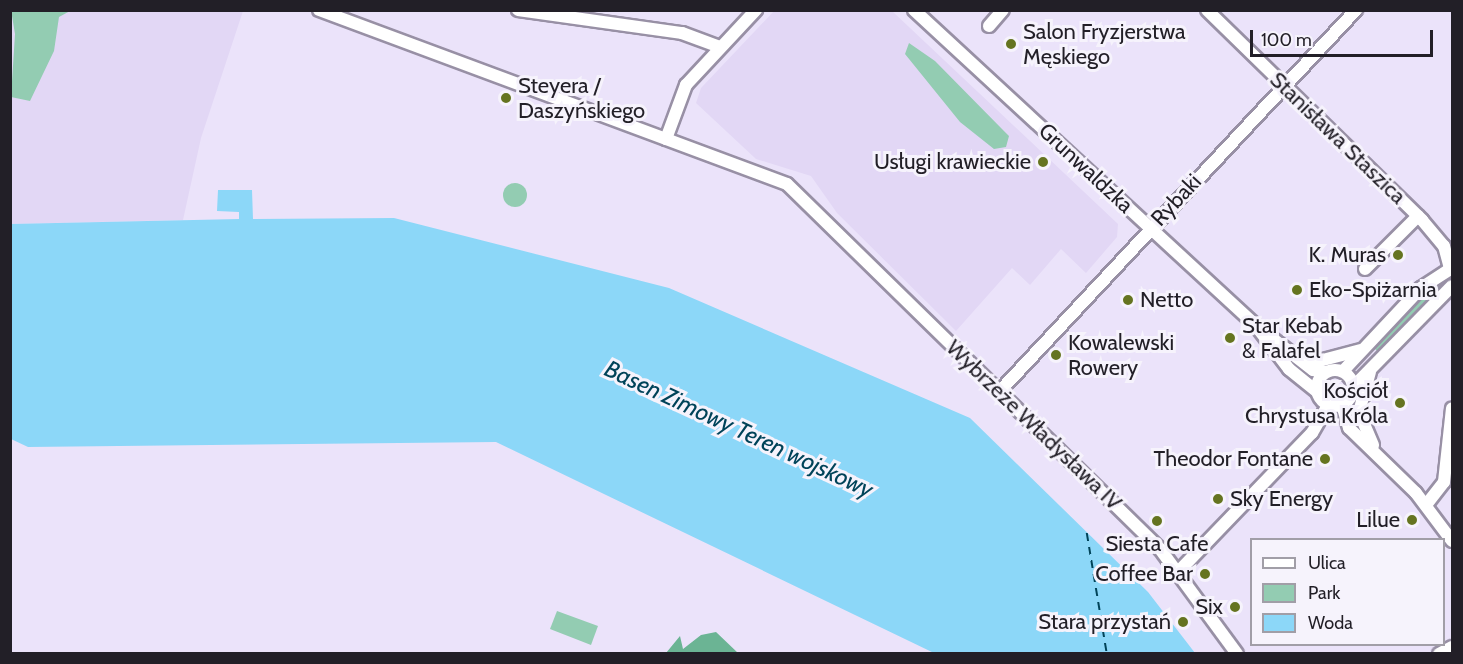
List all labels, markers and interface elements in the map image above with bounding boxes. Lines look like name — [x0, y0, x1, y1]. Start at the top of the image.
place label: Salon Fryzjerstwa Męskiego — [1023, 18, 1186, 70]
scale bar — [1253, 18, 1436, 56]
text: 100 m — [1261, 29, 1312, 51]
marker: Salon Fryzjerstwa Męskiego — [1004, 37, 1018, 51]
street label: Stanisława Staszica — [1265, 66, 1411, 210]
place label: Steyera / Daszyńskiego — [518, 72, 645, 124]
marker: Steyera / Daszyńskiego — [499, 91, 513, 105]
street label: Grunwaldzka — [1033, 118, 1139, 218]
place label: Usługi krawieckie — [874, 149, 1031, 175]
marker: Usługi krawieckie — [1036, 155, 1050, 169]
street label: Rybaki — [1145, 169, 1207, 231]
place label: K. Muras — [1308, 242, 1386, 268]
marker: K. Muras — [1391, 248, 1405, 262]
place label: Eko-Spiżarnia — [1309, 277, 1437, 303]
marker: Eko-Spiżarnia — [1290, 283, 1304, 297]
place label: Netto — [1140, 287, 1193, 313]
marker: Netto — [1121, 293, 1135, 307]
place label: Star Kebab & Falafel — [1242, 312, 1342, 364]
place label: Kowalewski Rowery — [1068, 329, 1174, 380]
marker: Star Kebab & Falafel — [1223, 331, 1237, 345]
street label: Wybrzeże Władysława IV — [941, 334, 1127, 516]
marker: Kowalewski Rowery — [1049, 348, 1063, 362]
water label: Basen Zimowy Teren wojskowy — [600, 354, 878, 504]
place label: Kościół Chrystusa Króla — [1245, 377, 1388, 428]
marker: Kościół Chrystusa Króla — [1393, 396, 1407, 410]
place label: Theodor Fontane — [1154, 446, 1313, 472]
marker: Theodor Fontane — [1318, 452, 1332, 466]
place label: Sky Energy — [1230, 486, 1333, 512]
marker: Sky Energy — [1211, 492, 1225, 506]
place label: Lilue — [1356, 507, 1400, 533]
marker: Lilue — [1405, 513, 1419, 527]
marker: Siesta Cafe — [1150, 514, 1164, 528]
place label: Siesta Cafe — [1105, 531, 1209, 557]
legend — [1250, 538, 1445, 646]
text: Ulica — [1308, 552, 1346, 574]
place label: Coffee Bar — [1095, 561, 1193, 587]
marker: Coffee Bar — [1198, 567, 1212, 581]
text: Park — [1308, 582, 1340, 604]
place label: Six — [1195, 594, 1223, 620]
marker: Six — [1228, 600, 1242, 614]
place label: Stara przystań — [1038, 609, 1171, 635]
text: Woda — [1308, 612, 1353, 634]
marker: Stara przystań — [1176, 615, 1190, 629]

